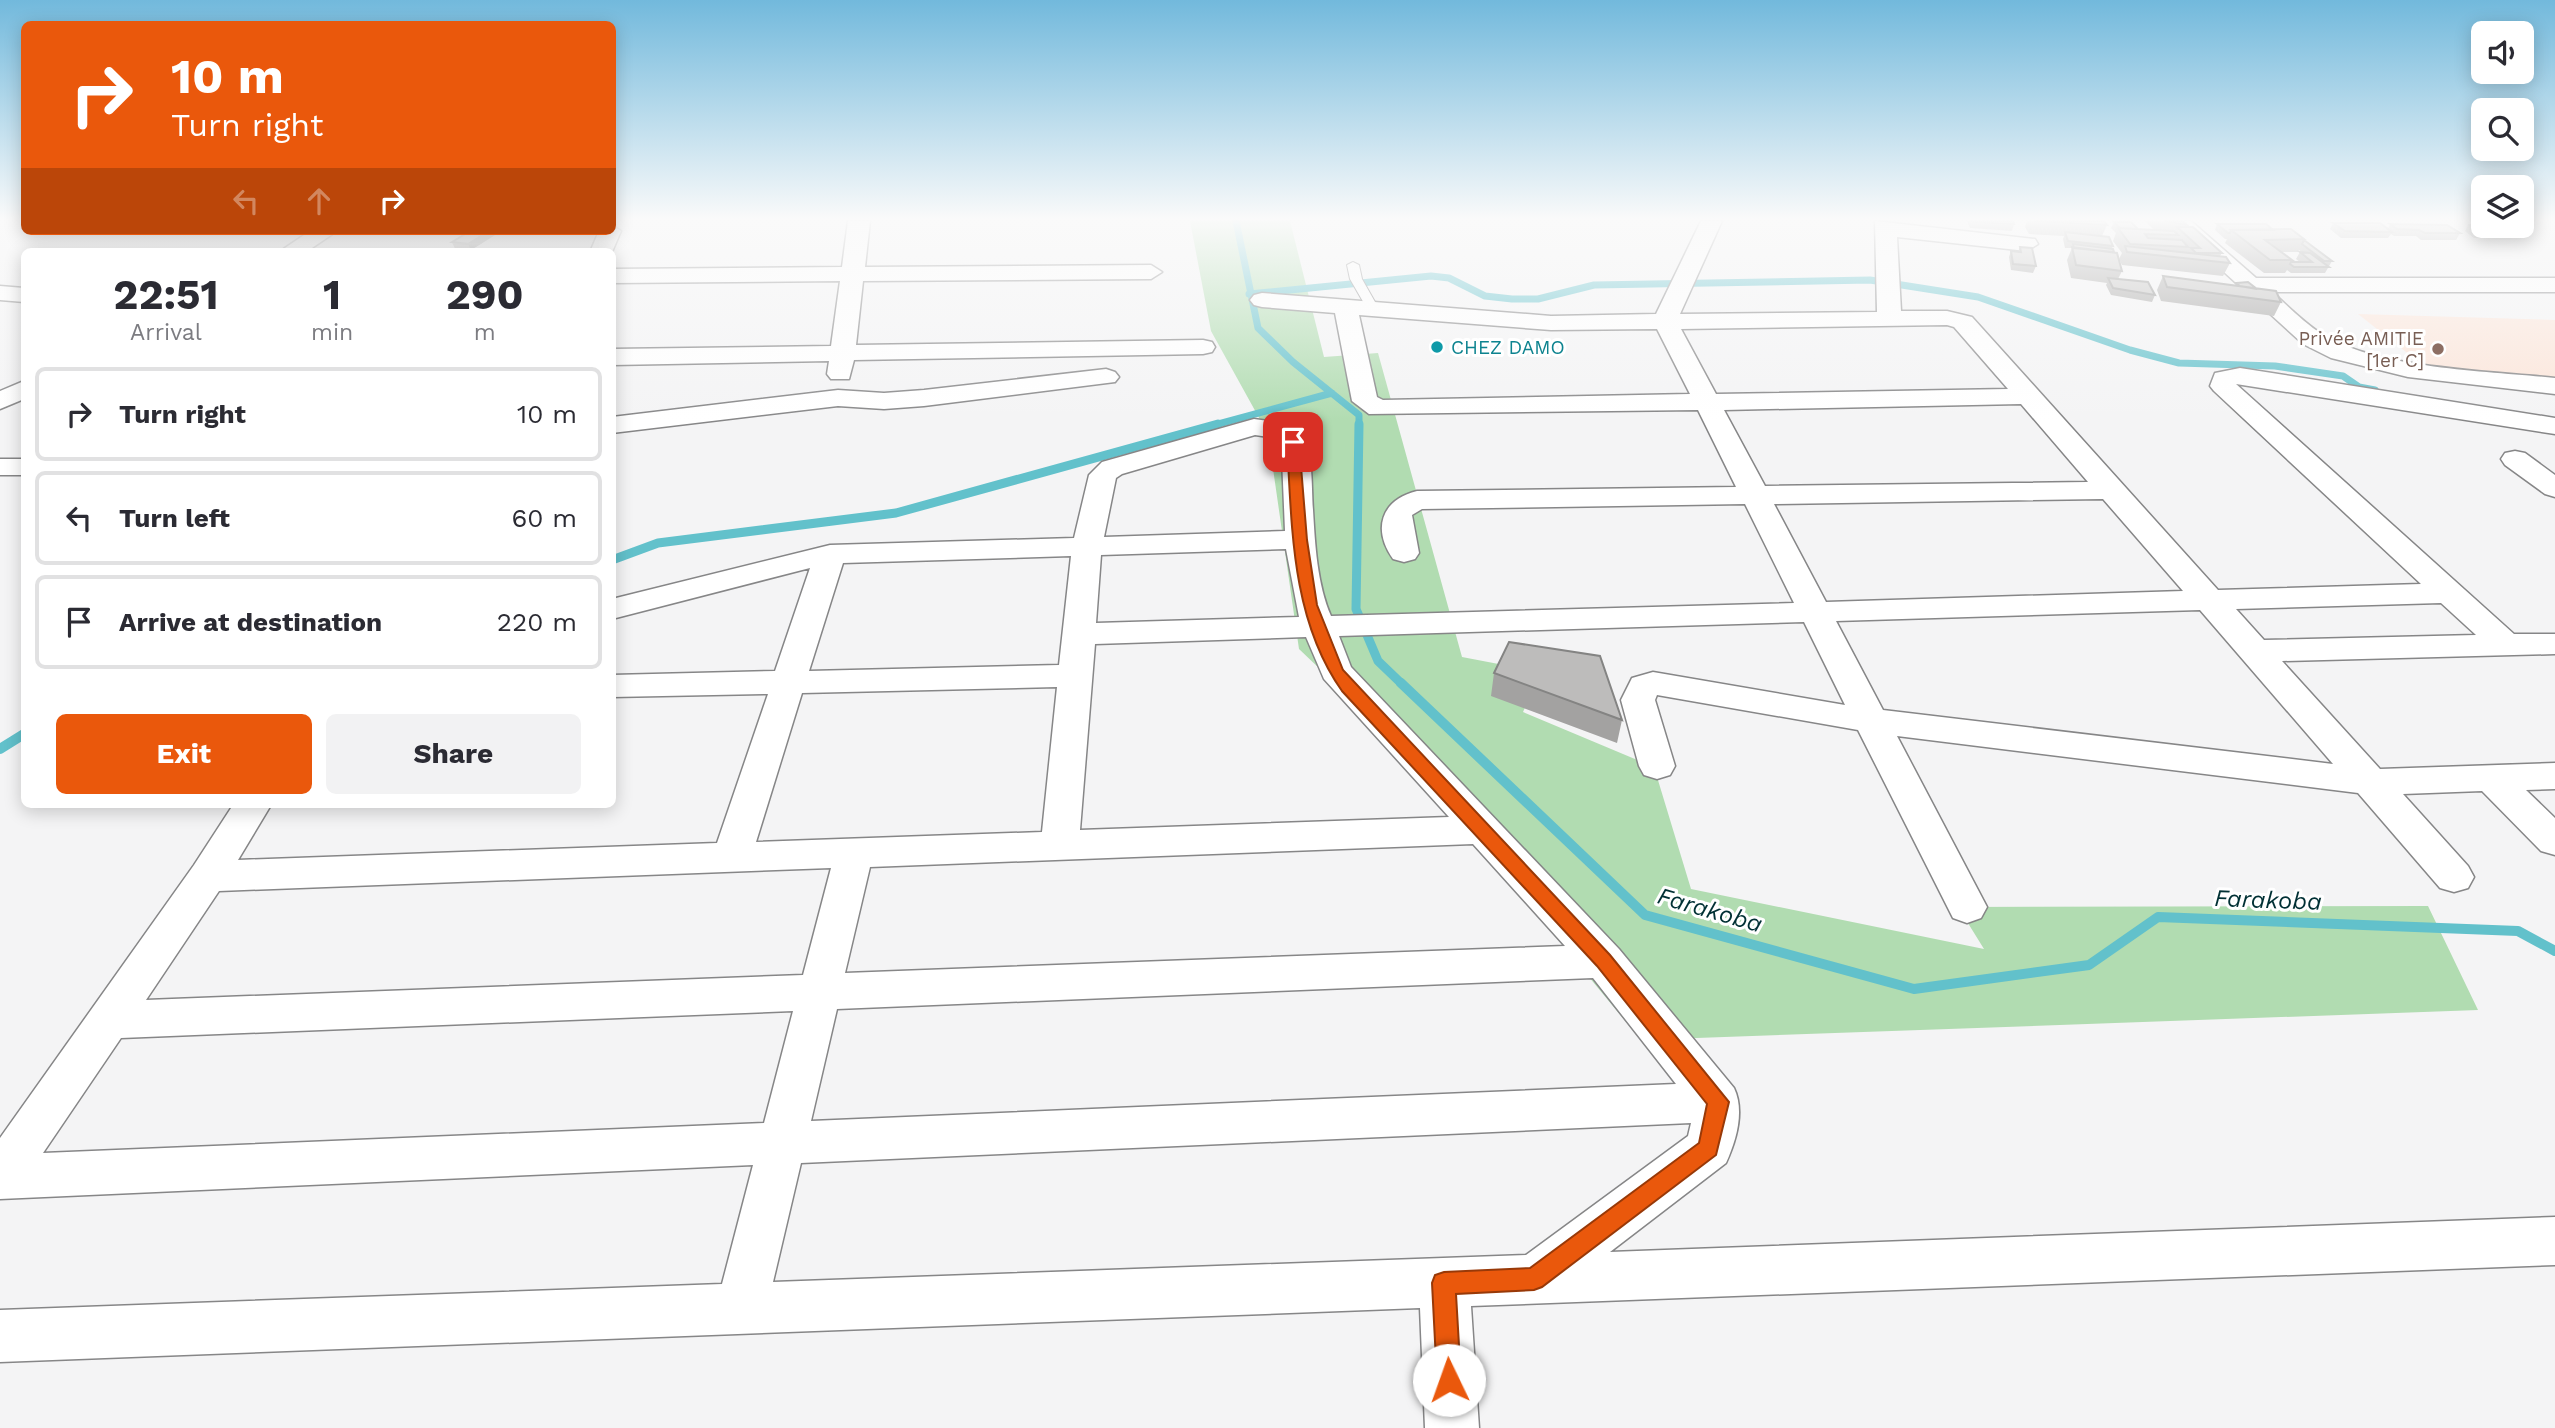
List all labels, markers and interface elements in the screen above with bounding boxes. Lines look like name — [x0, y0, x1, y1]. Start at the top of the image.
map controls — [2471, 21, 2534, 238]
button: sound — [2471, 21, 2534, 84]
text: 10 m — [171, 47, 284, 105]
icon: right — [56, 49, 147, 140]
button: search — [2471, 98, 2534, 161]
text: Turn right — [171, 106, 323, 144]
button: layers — [2471, 175, 2534, 238]
icon: left — [227, 182, 265, 220]
icon: ahead — [300, 182, 338, 220]
icon: right — [373, 182, 411, 220]
text: 22:51 — [113, 270, 219, 319]
text: 1 — [323, 270, 341, 319]
text: 290 — [446, 270, 524, 319]
text: Arrival — [130, 319, 202, 346]
text: min — [311, 319, 353, 346]
text: m — [474, 319, 496, 346]
place label: Privée AMITIE [1er C] — [2298, 327, 2424, 372]
place label: CHEZ DAMO — [1451, 336, 1565, 359]
marker: CHEZ DAMO — [1429, 339, 1445, 355]
marker: Privée AMITIE [1er C] — [2430, 341, 2446, 357]
icon: right — [60, 395, 98, 433]
text: Turn right — [119, 399, 246, 429]
text: 10 m — [517, 399, 577, 429]
pin — [1263, 412, 1323, 472]
icon: arrive — [1274, 423, 1312, 461]
icon: left — [60, 499, 98, 537]
text: Turn left — [119, 503, 230, 533]
text: 60 m — [511, 503, 577, 533]
icon: arrive — [60, 603, 98, 641]
text: Arrive at destination — [119, 607, 382, 637]
text: 220 m — [497, 607, 577, 637]
button: Exit — [56, 714, 312, 794]
button: Share — [326, 714, 581, 794]
water label: Farakoba — [1654, 882, 1766, 938]
water label: Farakoba — [2214, 884, 2323, 916]
position arrow — [1412, 1343, 1486, 1417]

